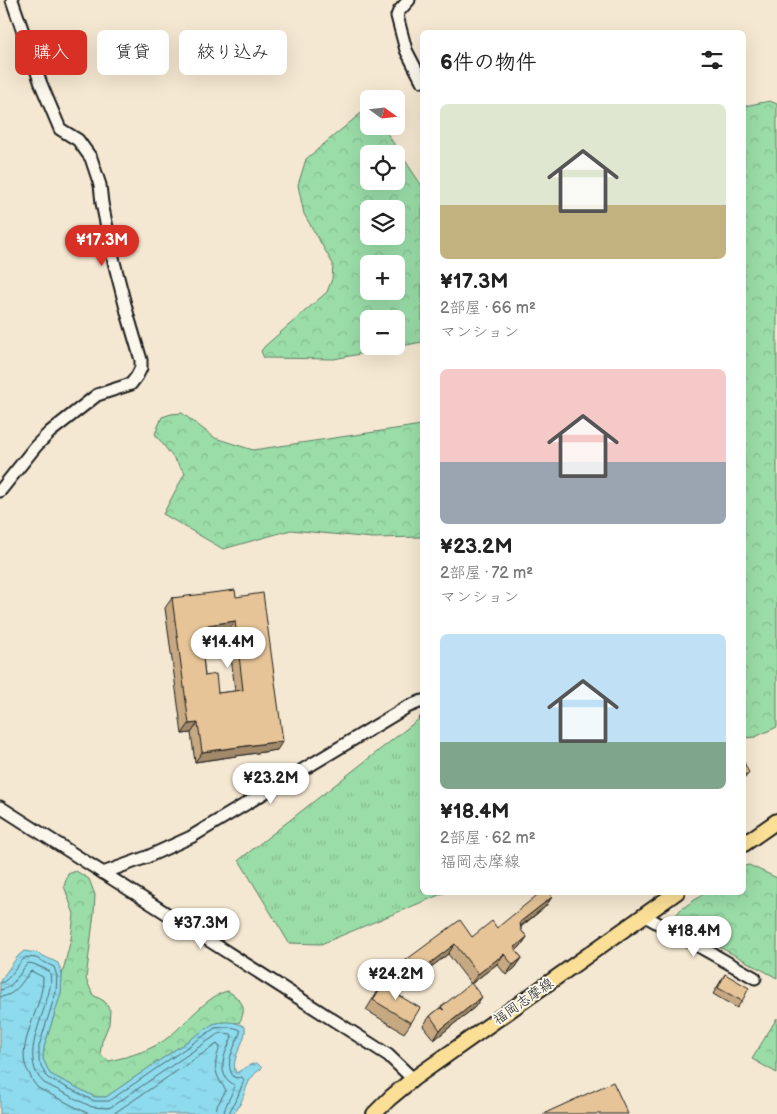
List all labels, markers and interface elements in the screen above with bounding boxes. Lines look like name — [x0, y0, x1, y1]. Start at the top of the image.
chip: 購入 — [15, 30, 87, 75]
chip: 賃貸 — [97, 30, 169, 75]
chip: 絞り込み — [179, 30, 287, 75]
icon: filters — [698, 46, 726, 74]
text: 6件の物件 — [440, 50, 537, 75]
north arrow — [360, 90, 405, 135]
map controls — [360, 90, 405, 355]
icon: home — [538, 136, 628, 226]
button: locate — [360, 145, 405, 190]
button: layers — [360, 200, 405, 245]
pin: ¥17.3M — [61, 224, 143, 267]
text: ¥17.3M — [76, 231, 128, 250]
button: + — [360, 255, 405, 300]
text: ¥17.3M — [440, 269, 508, 294]
text: 2部屋 · 66 m² — [440, 299, 536, 318]
button: − — [360, 310, 405, 355]
text: マンション — [440, 323, 519, 342]
icon: home — [538, 401, 628, 491]
text: ¥23.2M — [440, 534, 513, 559]
text: 2部屋 · 72 m² — [440, 564, 533, 583]
text: マンション — [440, 588, 519, 607]
pin: ¥14.4M — [187, 626, 269, 669]
text: ¥14.4M — [202, 633, 254, 652]
icon: home — [538, 666, 628, 756]
pin: ¥23.2M — [230, 762, 312, 805]
text: ¥23.2M — [243, 769, 299, 788]
text: ¥18.4M — [440, 799, 509, 824]
text: 2部屋 · 62 m² — [440, 829, 536, 848]
text: 福岡志摩線 — [440, 853, 520, 872]
pin: ¥37.3M — [160, 908, 242, 950]
text: ¥37.3M — [174, 914, 228, 933]
pin: ¥18.4M — [653, 916, 735, 958]
text: ¥18.4M — [668, 922, 720, 941]
pin: ¥24.2M — [355, 958, 437, 1001]
text: ¥24.2M — [368, 965, 424, 984]
street label: 福岡志摩線 — [490, 974, 557, 1028]

